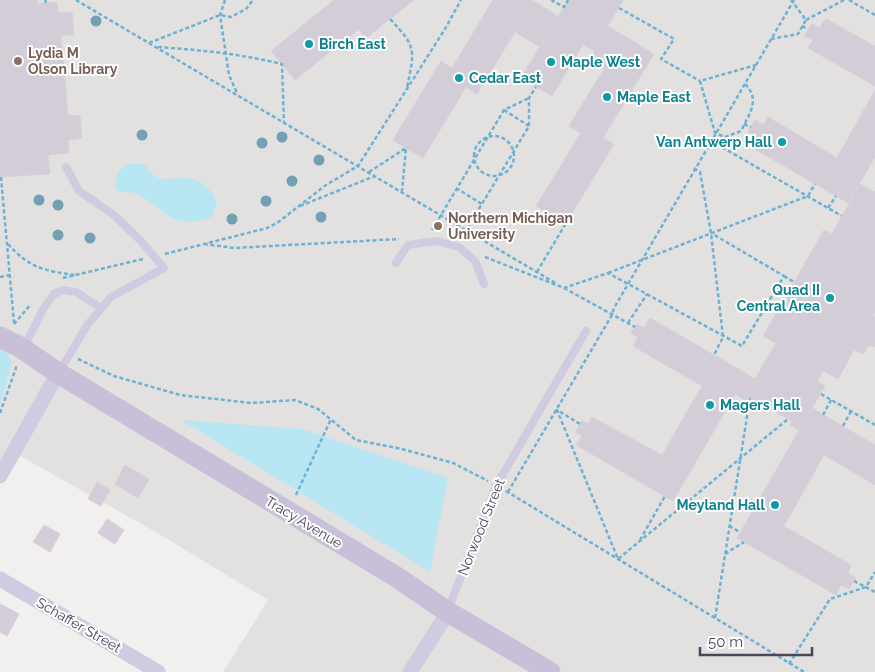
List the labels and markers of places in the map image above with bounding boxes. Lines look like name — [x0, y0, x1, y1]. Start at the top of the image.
place label: Birch East — [319, 36, 386, 52]
marker: Birch East — [303, 38, 315, 50]
place label: Lydia M Olson Library — [28, 45, 118, 77]
place label: Maple West — [561, 54, 641, 70]
marker: Lydia M Olson Library — [12, 55, 24, 67]
marker: Maple West — [545, 56, 557, 68]
place label: Cedar East — [469, 70, 542, 86]
marker: Cedar East — [453, 72, 465, 84]
place label: Maple East — [617, 89, 691, 105]
marker: Maple East — [601, 91, 613, 103]
place label: Van Antwerp Hall — [656, 134, 773, 150]
marker: Van Antwerp Hall — [776, 136, 788, 148]
place label: Northern Michigan University — [448, 210, 573, 242]
marker: Northern Michigan University — [432, 220, 444, 232]
place label: Quad II Central Area — [737, 282, 820, 314]
marker: Quad II Central Area — [824, 292, 836, 304]
place label: Magers Hall — [720, 397, 801, 413]
marker: Magers Hall — [704, 399, 716, 411]
place label: Meyland Hall — [677, 497, 766, 513]
marker: Meyland Hall — [769, 499, 781, 511]

